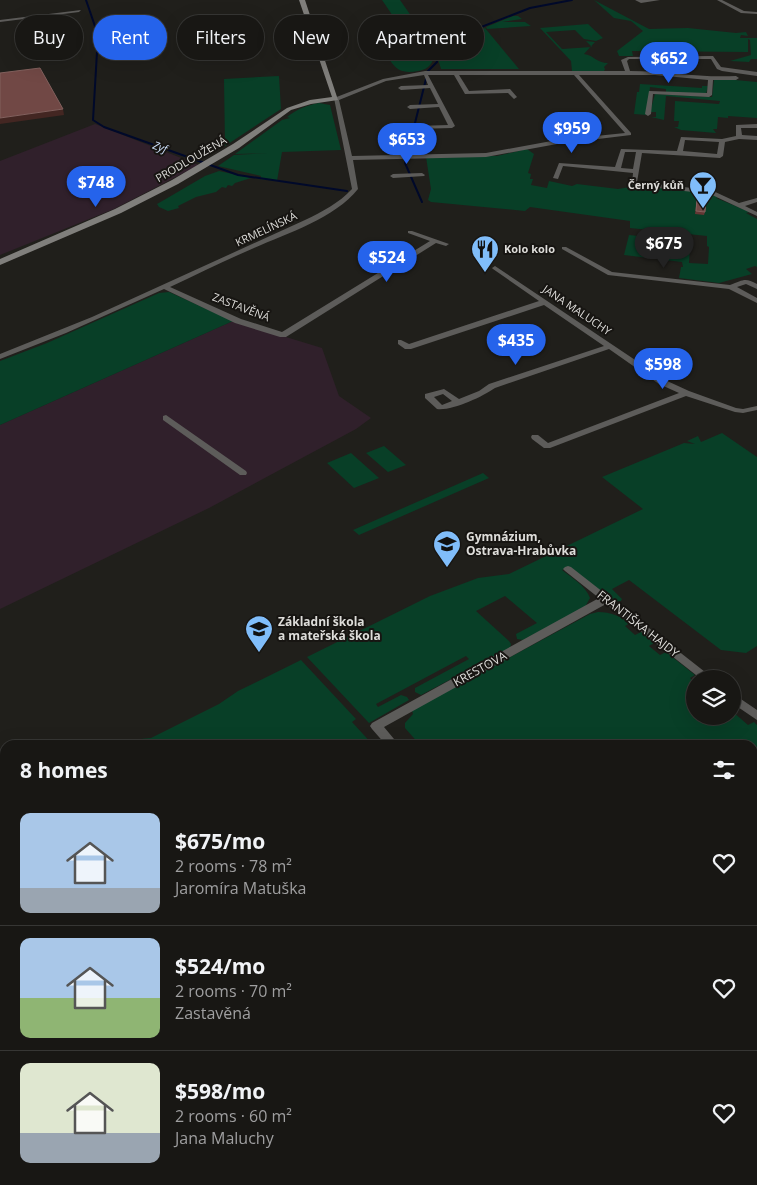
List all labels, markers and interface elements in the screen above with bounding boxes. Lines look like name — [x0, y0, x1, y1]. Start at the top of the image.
chip: Buy — [15, 15, 83, 60]
chip: Rent — [93, 15, 167, 60]
chip: Filters — [177, 15, 264, 60]
chip: New — [274, 15, 348, 60]
chip: Apartment — [358, 15, 484, 60]
pin: $652 — [639, 42, 699, 84]
text: $652 — [651, 47, 687, 69]
pin: $959 — [542, 112, 602, 154]
text: $959 — [554, 117, 590, 139]
pin: $653 — [377, 122, 437, 165]
text: $653 — [389, 128, 425, 150]
street label: PRODLOUŽENÁ — [152, 132, 229, 185]
water label: Zyf — [150, 137, 171, 157]
pin: $748 — [66, 166, 126, 208]
bar icon: Černý kůň — [688, 170, 718, 209]
text: $748 — [78, 171, 114, 193]
place label: Černý kůň — [628, 177, 684, 192]
street label: KRMELÍNSKÁ — [233, 208, 299, 249]
pin: $675 — [634, 226, 694, 269]
text: $675 — [646, 232, 682, 254]
restaurant icon: Kolo kolo — [470, 234, 500, 273]
pin: $524 — [357, 240, 417, 283]
place label: Kolo kolo — [504, 241, 555, 256]
text: $524 — [369, 246, 405, 268]
street label: JANA MALUCHY — [539, 280, 615, 339]
street label: ZASTAVĚNÁ — [210, 289, 272, 324]
pin: $435 — [486, 324, 546, 366]
text: $435 — [498, 329, 534, 351]
pin: $598 — [633, 348, 693, 390]
text: $598 — [645, 353, 681, 375]
place label: Gymnázium, Ostrava-Hrabůvka — [466, 528, 576, 559]
school or university icon: Gymnázium, Ostrava-Hrabůvka — [432, 529, 462, 568]
street label: FRANTIŠKA HAJDY — [594, 586, 683, 661]
place label: Základní škola a mateřská škola — [278, 613, 381, 644]
school or university icon: Základní škola a mateřská škola — [244, 614, 274, 653]
street label: KRESTOVA — [450, 647, 510, 690]
map controls — [686, 670, 741, 725]
button: layers — [686, 670, 741, 725]
text: 8 homes — [20, 756, 108, 784]
icon: filters — [710, 756, 738, 784]
text: $675/mo — [175, 827, 265, 855]
icon: home — [60, 833, 120, 893]
icon: heart — [710, 849, 738, 877]
text: 2 rooms · 78 m² — [175, 855, 292, 877]
text: Jaromíra Matuška — [175, 877, 307, 899]
text: $524/mo — [175, 952, 265, 980]
icon: home — [60, 958, 120, 1018]
icon: heart — [710, 974, 738, 1002]
text: 2 rooms · 70 m² — [175, 980, 292, 1002]
text: Zastavěná — [175, 1002, 251, 1024]
text: $598/mo — [175, 1077, 265, 1105]
icon: home — [60, 1083, 120, 1143]
icon: heart — [710, 1099, 738, 1127]
text: 2 rooms · 60 m² — [175, 1105, 292, 1127]
text: Jana Maluchy — [175, 1127, 274, 1149]

